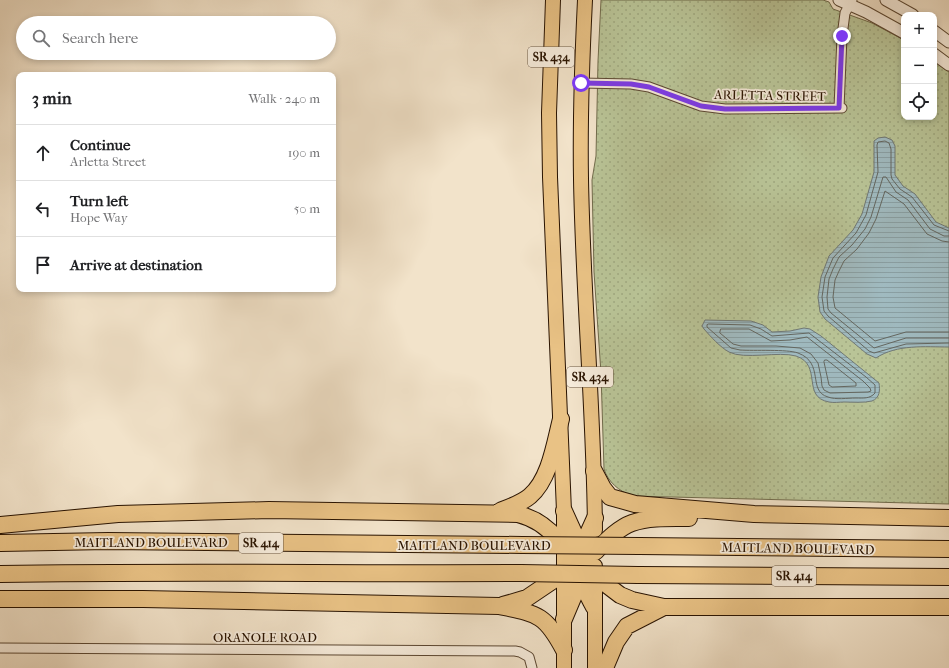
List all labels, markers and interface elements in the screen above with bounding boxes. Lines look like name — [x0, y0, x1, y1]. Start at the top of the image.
map controls — [901, 12, 937, 120]
button: + — [901, 12, 937, 48]
search box — [16, 16, 336, 60]
icon: search — [30, 27, 52, 49]
route end — [833, 27, 851, 45]
text: Search here — [62, 29, 138, 47]
road number: SR 434 — [528, 47, 574, 67]
button: − — [901, 48, 937, 84]
route start — [572, 74, 590, 92]
button: locate — [901, 84, 937, 120]
street label: ARLETTA STREET — [713, 87, 826, 104]
text: 3 min — [32, 88, 72, 108]
text: Walk · 240 m — [248, 91, 320, 106]
text: Continue — [70, 136, 130, 154]
icon: ahead — [32, 142, 54, 164]
text: 190 m — [288, 145, 320, 160]
text: Arletta Street — [70, 154, 146, 169]
text: Turn left — [70, 192, 128, 210]
icon: left — [32, 198, 54, 220]
text: 50 m — [294, 201, 320, 216]
text: Hope Way — [70, 210, 128, 225]
icon: arrive — [32, 254, 54, 276]
text: Arrive at destination — [70, 256, 202, 274]
road number: SR 434 — [567, 367, 613, 387]
road number: SR 414 — [239, 533, 283, 553]
street label: MAITLAND BOULEVARD — [74, 535, 228, 550]
street label: MAITLAND BOULEVARD — [397, 538, 551, 553]
street label: MAITLAND BOULEVARD — [721, 540, 875, 557]
road number: SR 414 — [772, 566, 816, 586]
street label: ORANOLE ROAD — [213, 630, 317, 645]

